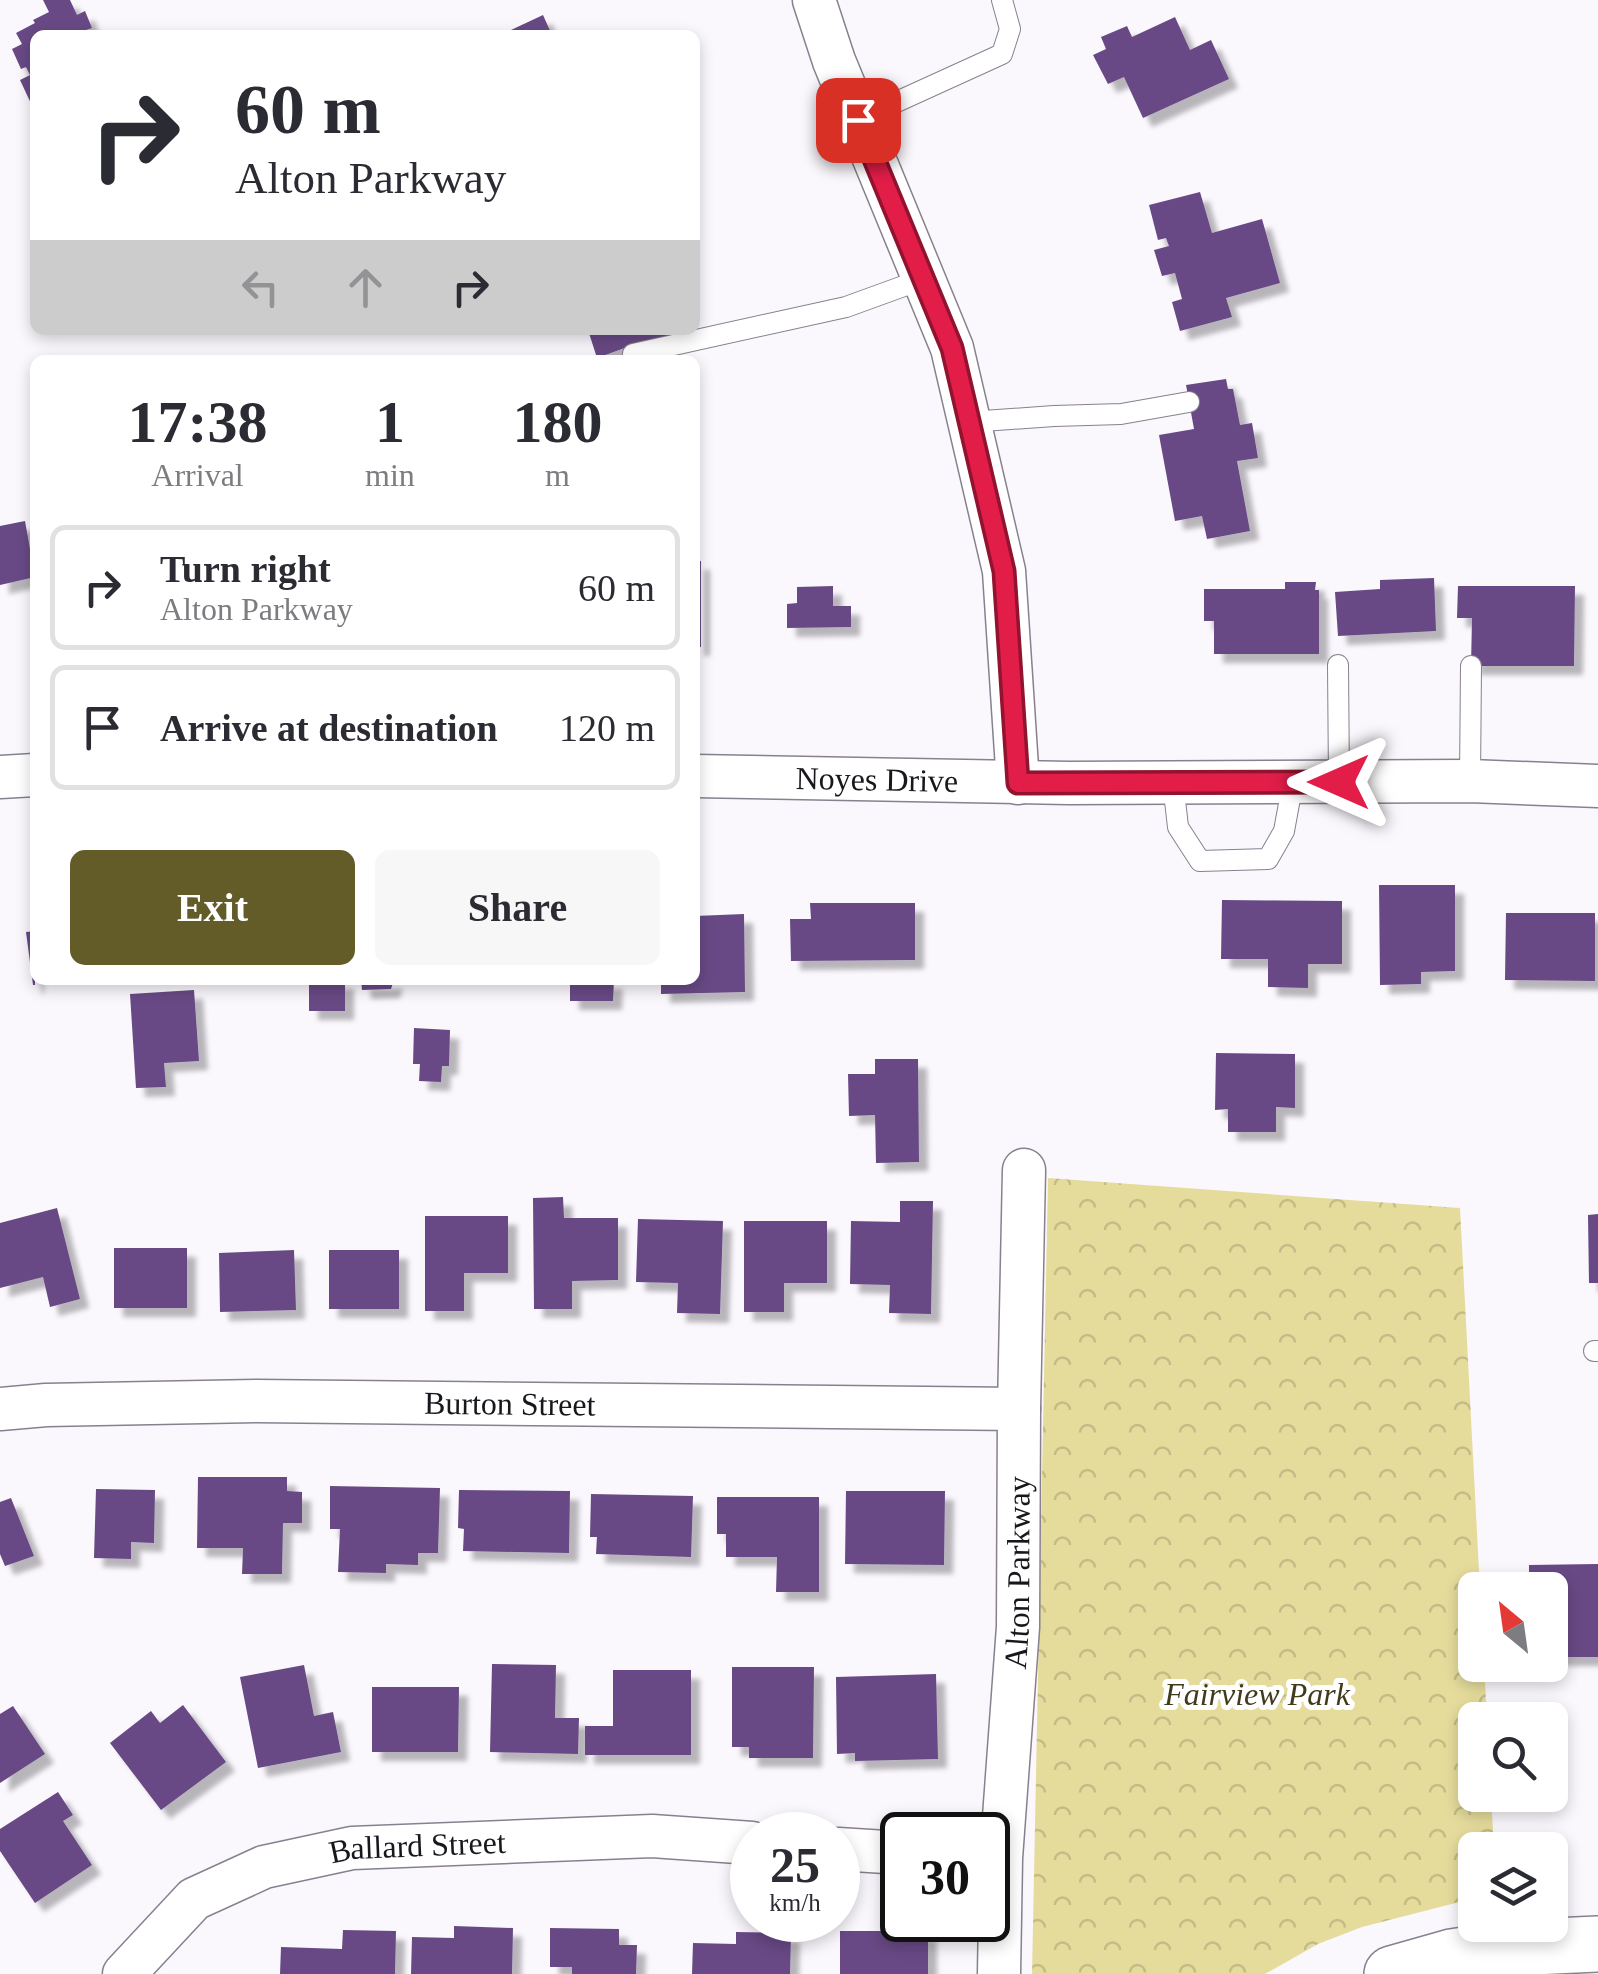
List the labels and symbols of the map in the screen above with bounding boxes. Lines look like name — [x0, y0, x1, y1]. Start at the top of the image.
pin — [816, 78, 901, 163]
position arrow — [1287, 730, 1391, 834]
street label: Noyes Drive — [795, 760, 959, 799]
street label: Burton Street — [424, 1385, 596, 1423]
street label: Alton Parkway — [997, 1476, 1037, 1670]
north arrow — [1458, 1572, 1568, 1682]
park label: Fairview Park — [1163, 1676, 1351, 1712]
speed limit sign: 30 — [880, 1812, 1010, 1942]
street label: Ballard Street — [326, 1824, 507, 1870]

